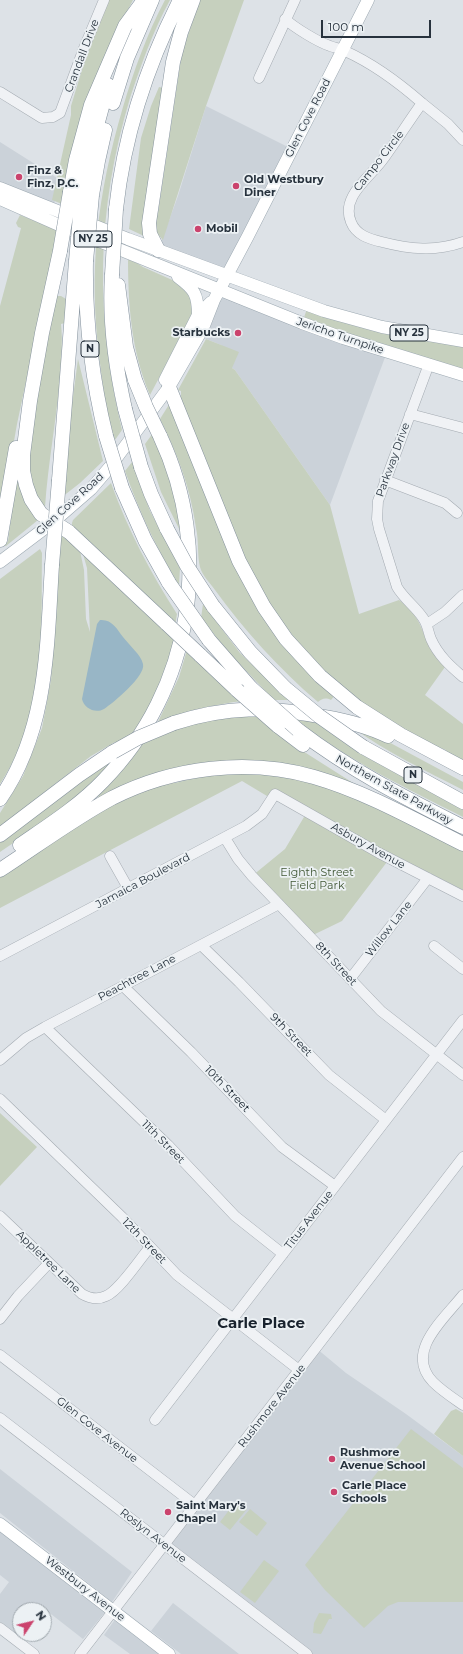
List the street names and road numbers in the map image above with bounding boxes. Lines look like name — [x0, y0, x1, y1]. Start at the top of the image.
street label: Crandall Drive — [62, 18, 102, 94]
street label: Glen Cove Road — [282, 76, 334, 160]
street label: Campo Circle — [351, 128, 407, 194]
road number: NY 25 — [74, 231, 112, 247]
street label: Jericho Turnpike — [295, 315, 385, 357]
road number: NY 25 — [390, 325, 428, 341]
road number: N — [81, 341, 99, 357]
street label: Parkway Drive — [373, 421, 413, 499]
street label: Glen Cove Road — [33, 470, 107, 538]
street label: Northern State Parkway — [333, 752, 455, 828]
road number: N — [404, 767, 422, 783]
street label: Asbury Avenue — [329, 820, 407, 872]
street label: Jamaica Boulevard — [94, 851, 192, 911]
street label: Willow Lane — [363, 898, 415, 960]
street label: 8th Street — [312, 939, 360, 989]
street label: Peachtree Lane — [96, 952, 178, 1004]
street label: 9th Street — [267, 1011, 315, 1059]
street label: 10th Street — [202, 1063, 252, 1115]
street label: 11th Street — [139, 1118, 187, 1166]
street label: Titus Avenue — [282, 1188, 336, 1252]
street label: 12th Street — [119, 1215, 169, 1267]
street label: Appletree Lane — [13, 1228, 83, 1296]
street label: Rushmore Avenue — [235, 1362, 309, 1450]
street label: Glen Cove Avenue — [54, 1394, 140, 1466]
street label: Roslyn Avenue — [117, 1506, 189, 1566]
street label: Westbury Avenue — [42, 1554, 128, 1624]

